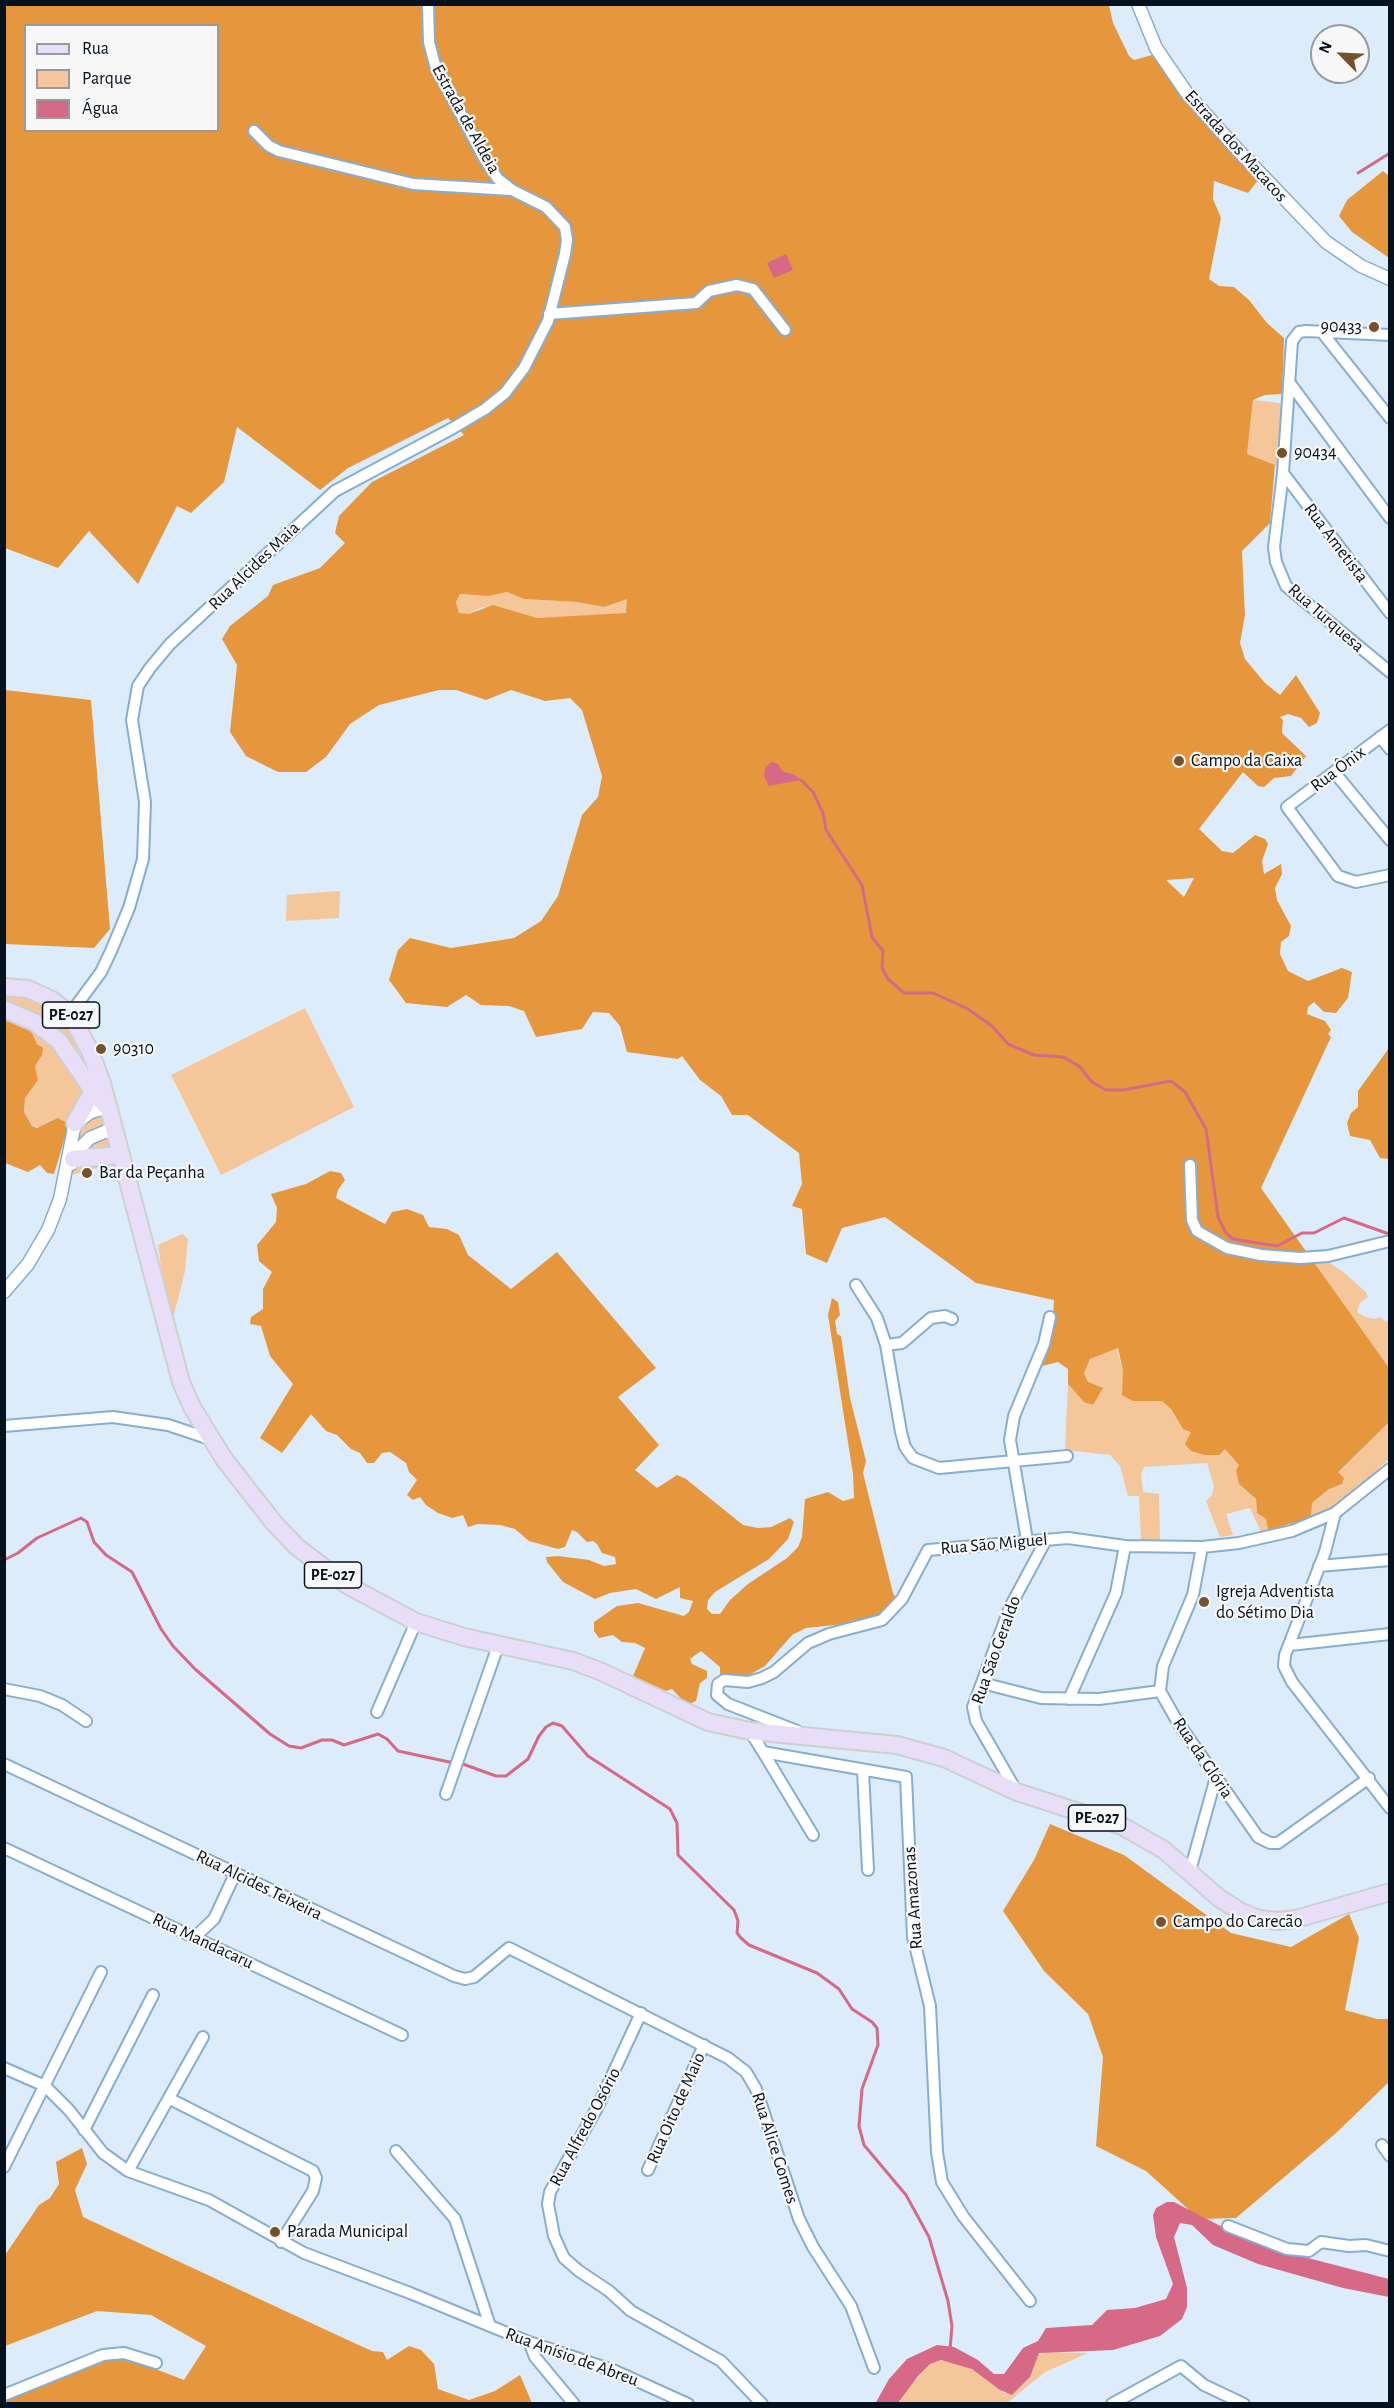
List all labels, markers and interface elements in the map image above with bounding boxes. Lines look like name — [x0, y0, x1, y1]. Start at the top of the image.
legend — [24, 24, 219, 132]
north arrow — [1310, 24, 1370, 84]
text: N — [1316, 39, 1335, 56]
text: Rua — [82, 40, 109, 58]
street label: Estrada de Aldeia — [427, 61, 505, 177]
text: Parque — [82, 70, 131, 88]
street label: Estrada dos Macacos — [1180, 86, 1292, 206]
text: Água — [82, 100, 119, 118]
place label: 90433 — [1321, 316, 1362, 338]
marker: 90433 — [1367, 320, 1381, 334]
place label: 90434 — [1294, 442, 1337, 464]
marker: 90434 — [1275, 446, 1289, 460]
street label: Rua Ametista — [1299, 499, 1373, 587]
street label: Rua Alcides Maia — [204, 517, 304, 615]
street label: Rua Turquesa — [1283, 579, 1369, 657]
street label: Rua Ônix — [1306, 741, 1370, 797]
place label: Campo da Caixa — [1191, 750, 1302, 772]
marker: Campo da Caixa — [1172, 754, 1186, 768]
road number: PE-027 — [42, 1002, 100, 1028]
place label: 90310 — [113, 1038, 154, 1060]
marker: 90310 — [94, 1042, 108, 1056]
place label: Bar da Peçanha — [99, 1162, 205, 1184]
marker: Bar da Peçanha — [80, 1166, 94, 1180]
street label: Rua São Miguel — [939, 1529, 1049, 1559]
road number: PE-027 — [304, 1562, 362, 1588]
place label: Igreja Adventista do Sétimo Dia — [1216, 1581, 1334, 1624]
street label: Rua São Geraldo — [966, 1593, 1026, 1707]
marker: Igreja Adventista do Sétimo Dia — [1197, 1595, 1211, 1609]
street label: Rua da Glória — [1168, 1713, 1238, 1803]
road number: PE-027 — [1068, 1805, 1126, 1831]
street label: Rua Alcides Teixeira — [192, 1845, 326, 1925]
street label: Rua Amazonas — [899, 1846, 927, 1950]
street label: Rua Mandacaru — [149, 1908, 257, 1974]
place label: Campo do Carecão — [1173, 1911, 1302, 1933]
marker: Campo do Carecão — [1154, 1915, 1168, 1929]
street label: Rua Oito de Maio — [642, 2049, 710, 2167]
street label: Rua Alfredo Osório — [545, 2064, 625, 2190]
street label: Rua Alice Gomes — [747, 2090, 803, 2206]
place label: Parada Municipal — [287, 2221, 408, 2243]
marker: Parada Municipal — [268, 2225, 282, 2239]
street label: Rua Anísio de Abreu — [502, 2323, 642, 2391]

